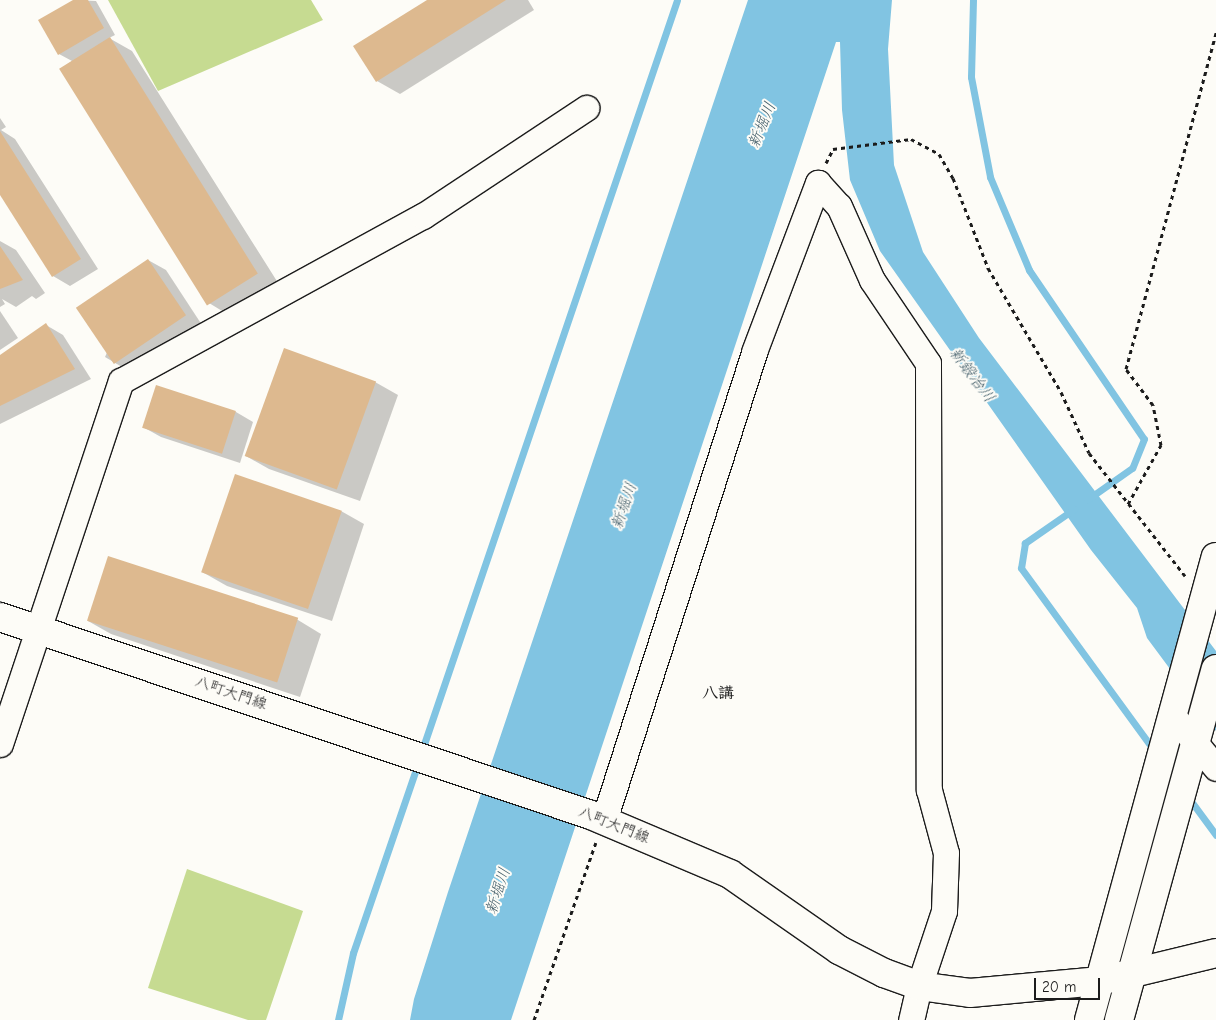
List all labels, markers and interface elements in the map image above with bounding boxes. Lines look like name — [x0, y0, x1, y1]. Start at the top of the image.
water label: 新堀川 — [744, 99, 780, 151]
water label: 新鍛冶川 — [945, 344, 999, 406]
water label: 新堀川 — [607, 480, 641, 532]
street label: 八町大門線 — [193, 672, 269, 714]
district label: 八講 — [702, 683, 734, 703]
street label: 八町大門線 — [576, 803, 652, 847]
water label: 新堀川 — [481, 865, 515, 917]
scale bar — [1036, 968, 1102, 1000]
text: 20 m — [1042, 978, 1076, 996]

